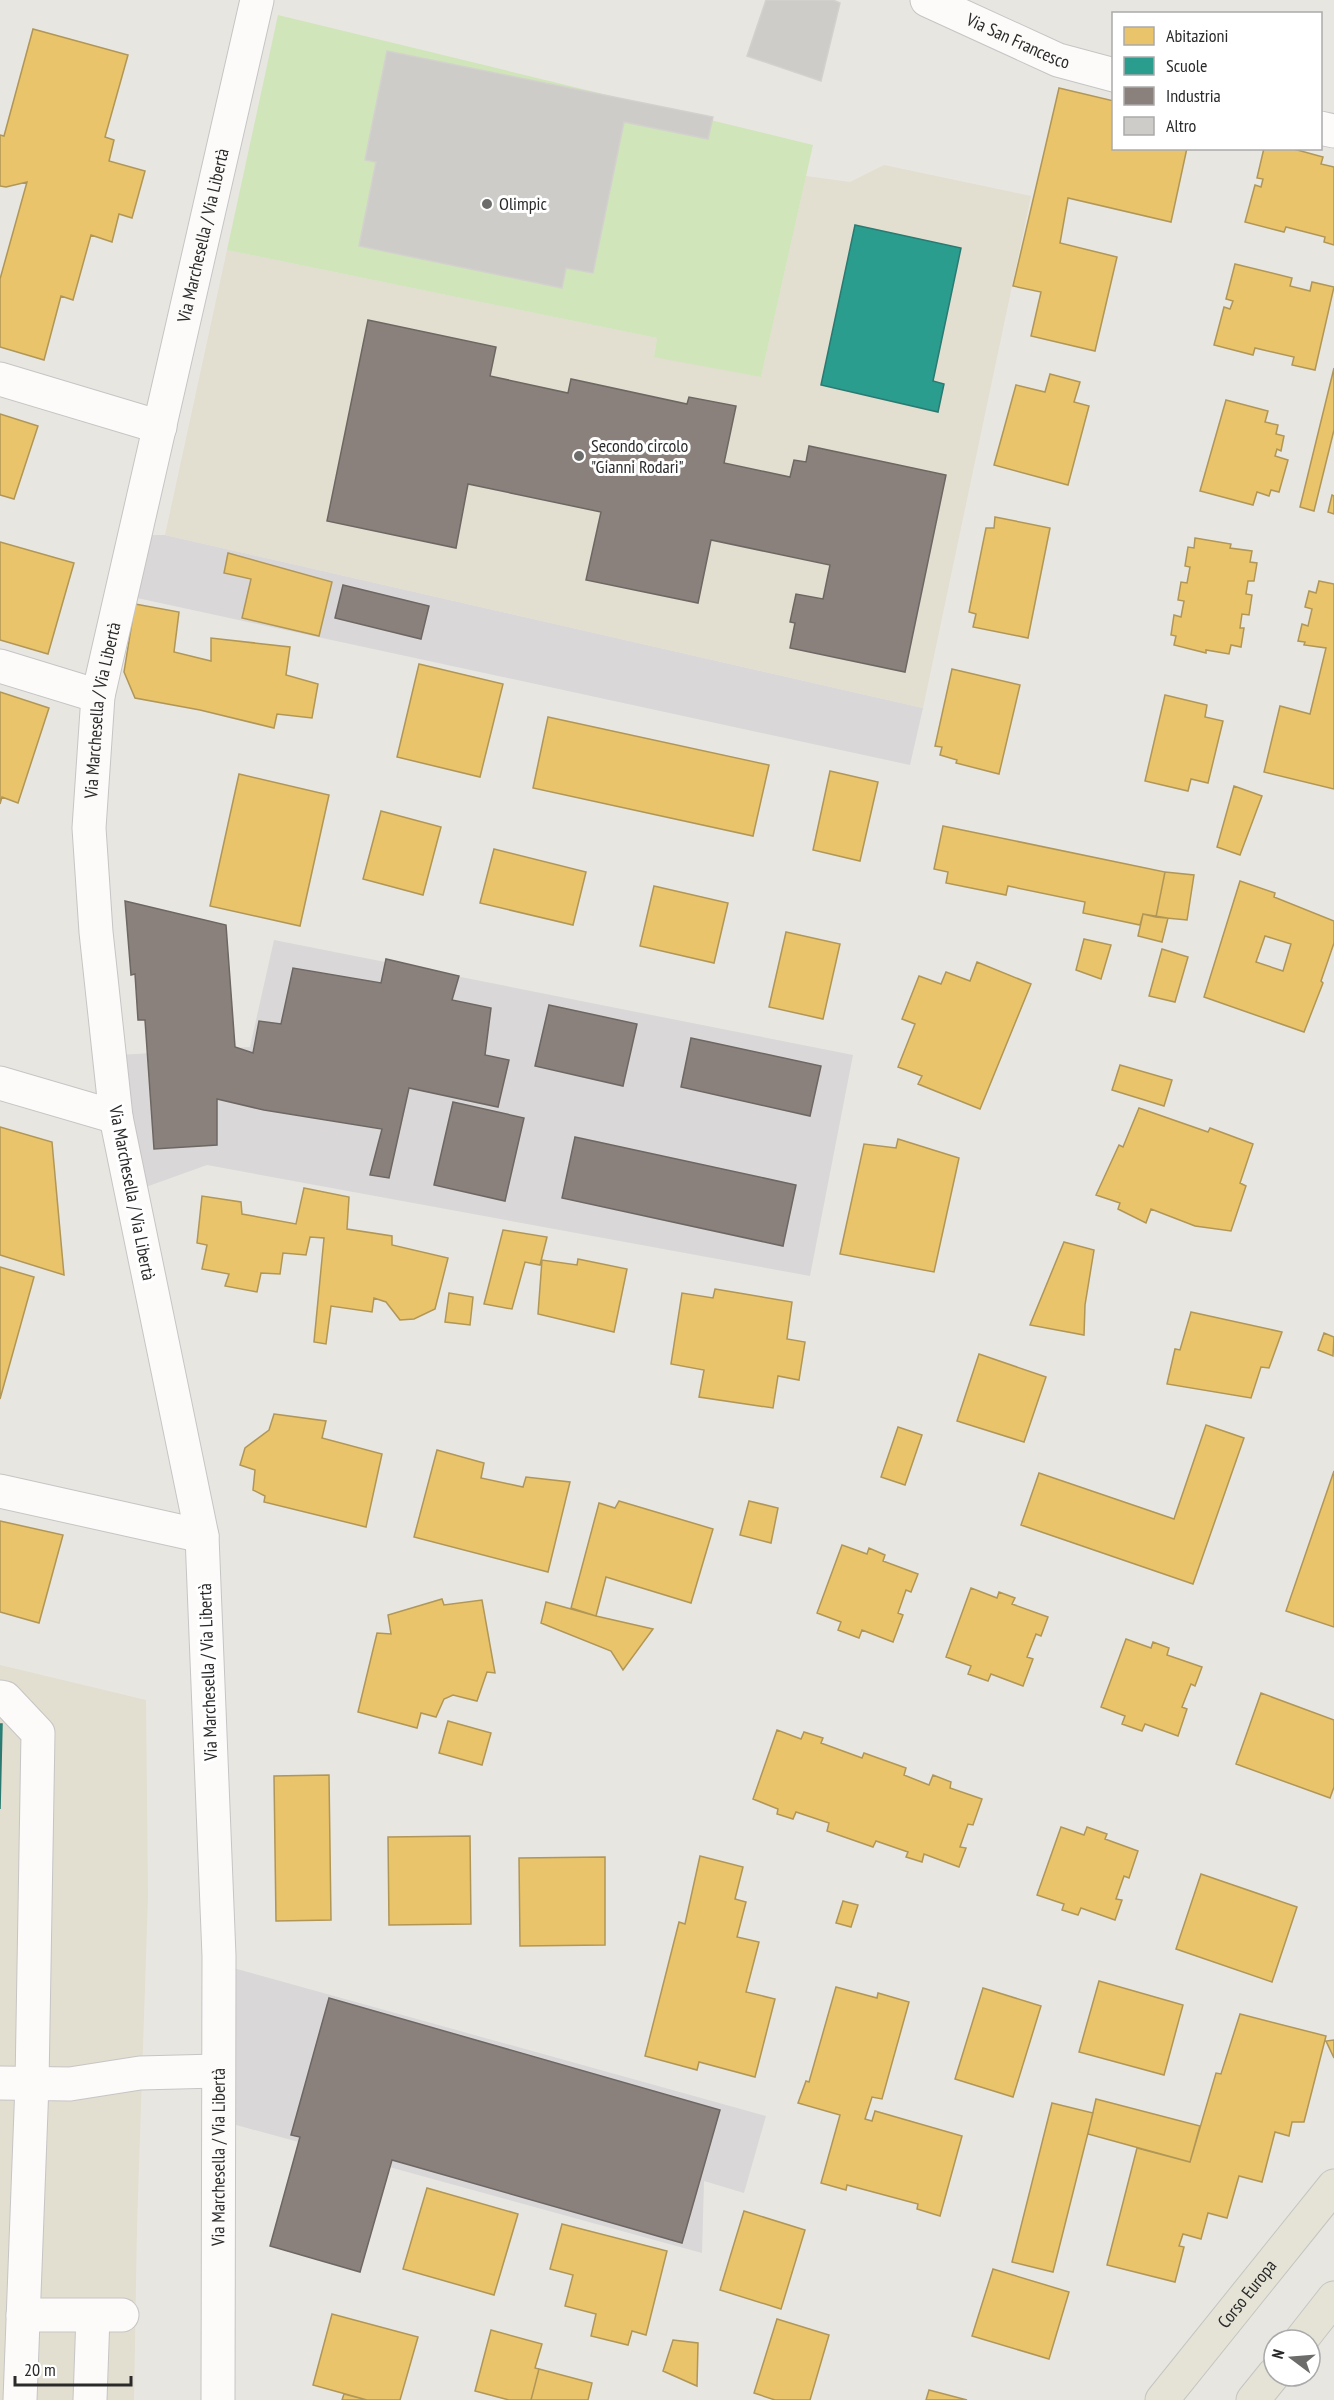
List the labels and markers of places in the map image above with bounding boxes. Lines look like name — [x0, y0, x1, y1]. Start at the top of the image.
place label: Olimpic — [499, 192, 547, 215]
marker: Olimpic — [480, 197, 494, 211]
place label: Secondo circolo "Gianni Rodari" — [591, 434, 688, 478]
marker: Secondo circolo "Gianni Rodari" — [572, 449, 586, 463]

